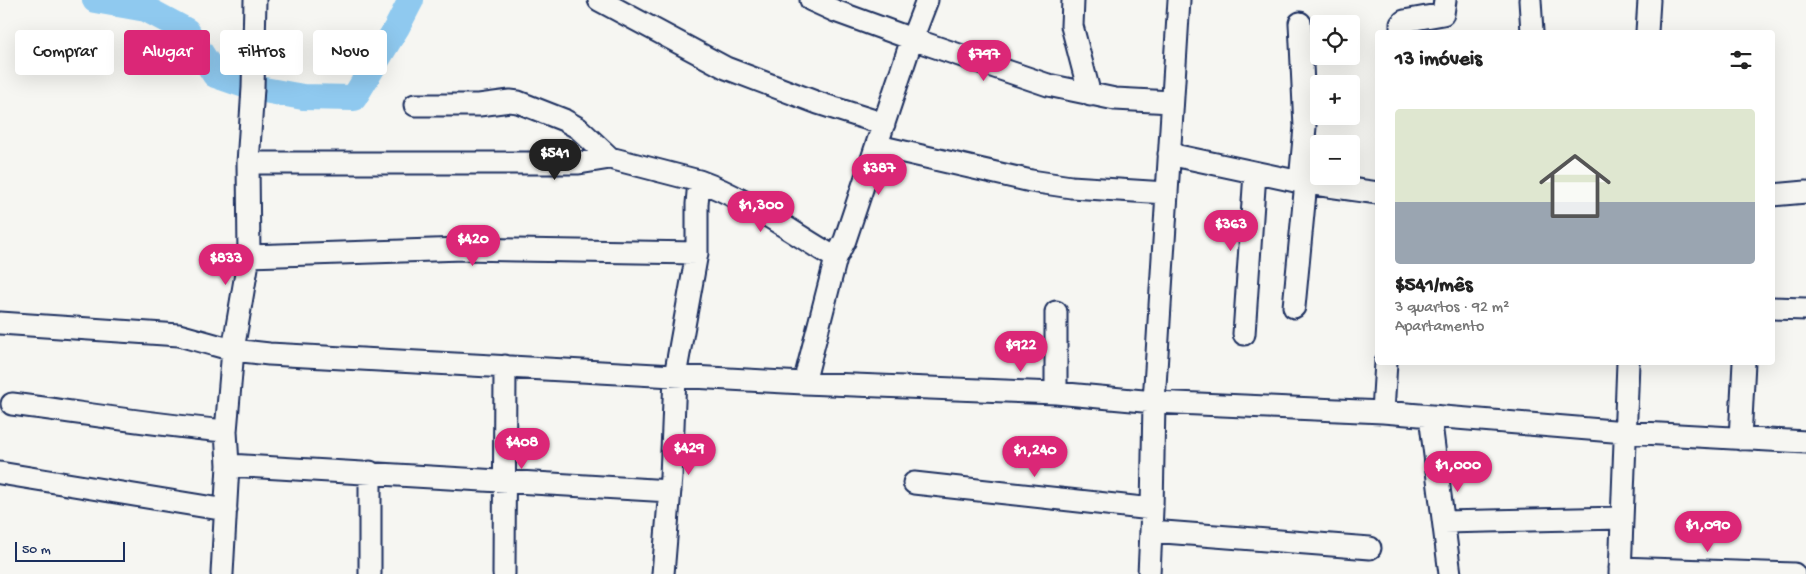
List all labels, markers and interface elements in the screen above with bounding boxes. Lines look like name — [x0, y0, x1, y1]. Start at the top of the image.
map controls — [1310, 15, 1360, 185]
button: locate — [1310, 15, 1360, 65]
chip: Comprar — [15, 30, 114, 75]
chip: Alugar — [124, 30, 210, 75]
chip: Filtros — [220, 30, 303, 75]
chip: Novo — [313, 30, 387, 75]
pin: $797 — [954, 39, 1014, 82]
text: $797 — [968, 46, 1000, 65]
icon: filters — [1727, 46, 1755, 74]
text: 13 imóveis — [1395, 48, 1482, 73]
button: + — [1310, 75, 1360, 125]
button: − — [1310, 135, 1360, 185]
pin: $541 — [525, 138, 585, 181]
icon: home — [1530, 141, 1620, 231]
text: $541 — [540, 145, 570, 164]
pin: $387 — [849, 154, 909, 196]
text: $387 — [863, 160, 895, 179]
pin: $1,300 — [720, 190, 802, 233]
text: $1,300 — [738, 197, 784, 216]
pin: $363 — [1201, 210, 1261, 252]
text: $363 — [1215, 216, 1247, 235]
pin: $420 — [443, 224, 503, 267]
text: $420 — [457, 231, 489, 250]
pin: $833 — [196, 244, 256, 286]
text: $833 — [210, 250, 242, 269]
text: $541/mês — [1395, 274, 1472, 299]
text: 3 quartos · 92 m² — [1395, 299, 1509, 318]
text: Apartamento — [1395, 318, 1484, 337]
pin: $922 — [991, 330, 1051, 373]
text: $922 — [1006, 337, 1036, 356]
pin: $408 — [492, 428, 552, 470]
text: $408 — [506, 434, 538, 453]
pin: $429 — [659, 434, 719, 476]
pin: $1,240 — [994, 436, 1076, 478]
text: $429 — [674, 440, 704, 459]
text: $1,240 — [1013, 442, 1057, 461]
pin: $1,000 — [1417, 450, 1499, 493]
text: $1,000 — [1435, 457, 1481, 476]
pin: $1,090 — [1667, 510, 1749, 553]
text: $1,090 — [1686, 517, 1730, 536]
scale bar — [15, 539, 125, 562]
text: 50 m — [22, 542, 51, 559]

